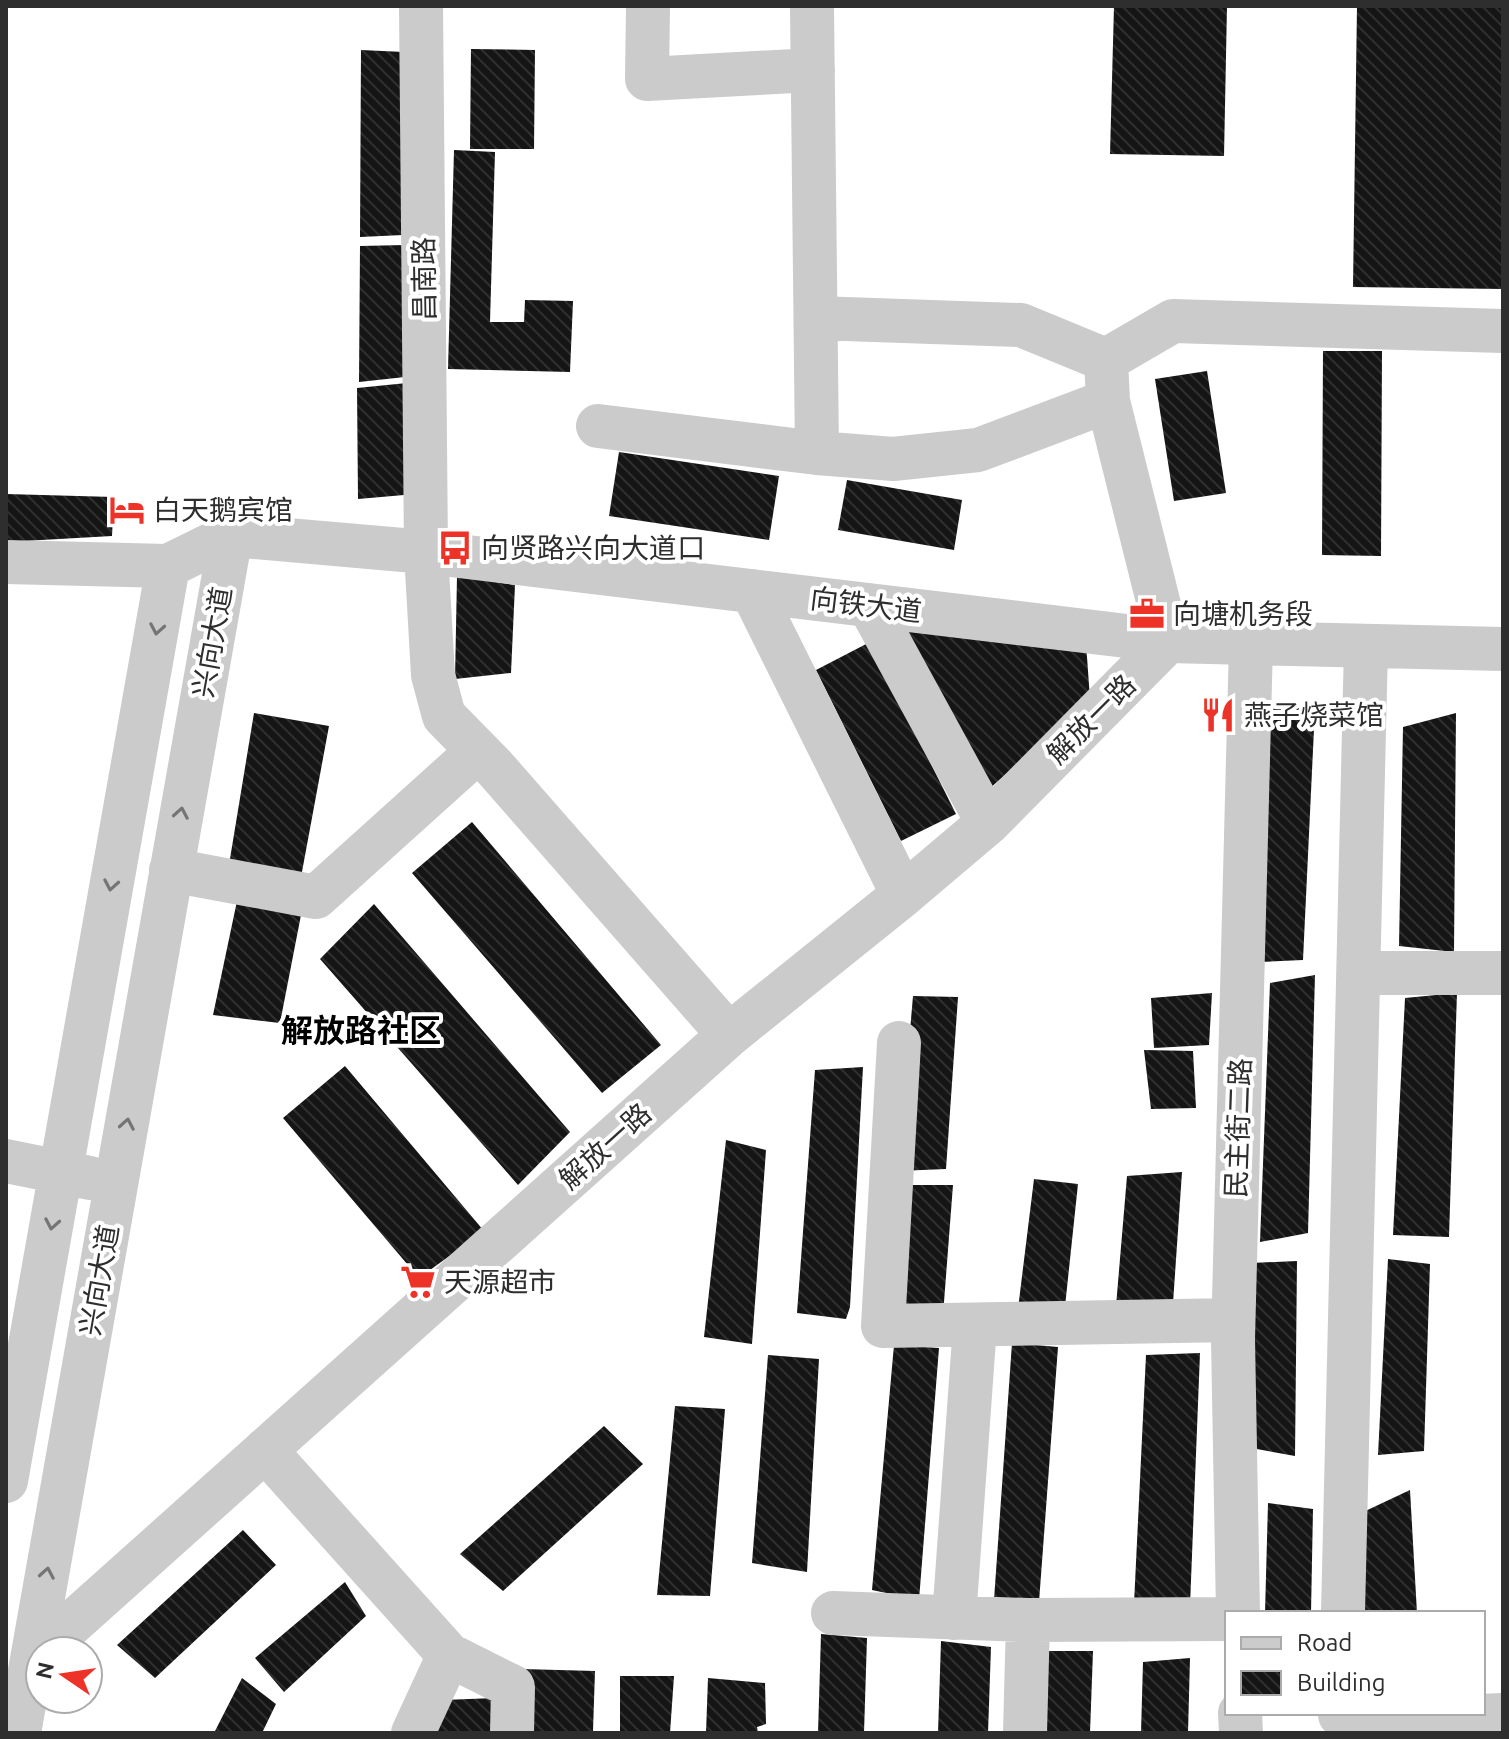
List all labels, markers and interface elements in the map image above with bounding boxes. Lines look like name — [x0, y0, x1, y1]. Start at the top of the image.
street label: 昌南路 — [407, 237, 440, 321]
hotel icon: 白天鹅宾馆 — [108, 491, 146, 529]
place label: 白天鹅宾馆 — [153, 494, 293, 525]
bus stop icon: 向贤路兴向大道口 — [436, 529, 474, 567]
place label: 向贤路兴向大道口 — [481, 532, 705, 563]
street label: 向铁大道 — [809, 582, 924, 627]
street label: 兴向大道 — [187, 584, 236, 700]
office icon: 向塘机务段 — [1128, 595, 1166, 633]
place label: 向塘机务段 — [1173, 598, 1313, 629]
one-way arrow — [149, 622, 166, 636]
street label: 解放一路 — [1040, 668, 1141, 769]
restaurant icon: 燕子烧菜馆 — [1199, 696, 1237, 734]
place label: 燕子烧菜馆 — [1244, 699, 1384, 730]
one-way arrow — [172, 806, 189, 820]
one-way arrow — [104, 878, 121, 892]
district label: 解放路社区 — [281, 1012, 441, 1048]
street label: 民主街二路 — [1220, 1057, 1255, 1198]
street label: 解放一路 — [553, 1097, 657, 1195]
one-way arrow — [117, 1118, 134, 1131]
one-way arrow — [44, 1217, 61, 1230]
street label: 兴向大道 — [74, 1222, 123, 1338]
supermarket icon: 天源超市 — [399, 1263, 437, 1301]
place label: 天源超市 — [444, 1266, 556, 1297]
one-way arrow — [38, 1567, 55, 1580]
legend — [1225, 1611, 1485, 1715]
text: Road — [1297, 1629, 1352, 1656]
north arrow — [24, 1635, 104, 1715]
text: N — [30, 1660, 58, 1681]
text: Building — [1297, 1669, 1385, 1696]

